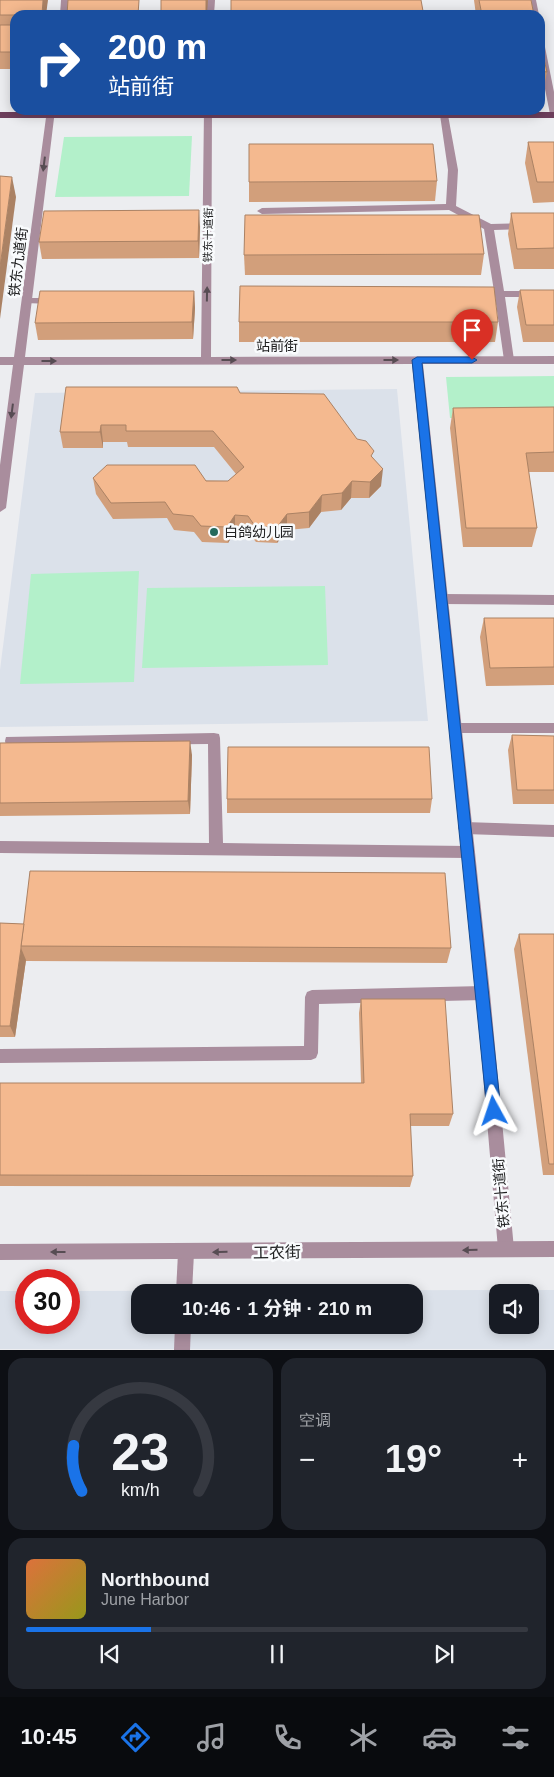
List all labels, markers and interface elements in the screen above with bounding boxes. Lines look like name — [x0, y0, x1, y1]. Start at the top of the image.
text: 200 m — [108, 27, 207, 66]
icon: right — [25, 30, 90, 95]
text: 站前街 — [108, 74, 174, 99]
one-way arrow — [40, 156, 48, 172]
street label: 铁东十道街 — [202, 207, 214, 263]
street label: 铁东九道街 — [6, 226, 30, 298]
one-way arrow — [203, 286, 211, 302]
pin — [451, 309, 493, 360]
icon: arrive — [458, 316, 486, 344]
street label: 站前街 — [256, 338, 298, 354]
one-way arrow — [221, 356, 237, 364]
one-way arrow — [383, 356, 399, 364]
one-way arrow — [41, 357, 57, 365]
one-way arrow — [8, 404, 16, 420]
place label: 白鸽幼儿园 — [224, 524, 294, 540]
marker: 白鸽幼儿园 — [208, 526, 220, 538]
position arrow — [467, 1084, 519, 1136]
street label: 铁东十道街 — [490, 1157, 512, 1229]
street label: 工农街 — [253, 1244, 301, 1261]
one-way arrow — [462, 1246, 478, 1254]
one-way arrow — [50, 1248, 66, 1256]
one-way arrow — [212, 1248, 228, 1256]
speed limit sign: 30 — [15, 1269, 80, 1334]
map controls — [489, 1284, 539, 1334]
button: sound — [489, 1284, 539, 1334]
text: 10:46 · 1 分钟 · 210 m — [182, 1298, 372, 1319]
text: 空调 — [299, 1412, 331, 1429]
text: 23 — [112, 1423, 169, 1481]
text: 19° — [385, 1438, 442, 1480]
text: − — [299, 1444, 315, 1475]
text: + — [512, 1444, 528, 1475]
text: km/h — [121, 1480, 160, 1500]
text: Northbound — [101, 1569, 210, 1590]
text: June Harbor — [101, 1591, 189, 1608]
icon: previous — [96, 1640, 124, 1668]
icon: pause — [263, 1640, 291, 1668]
icon: next — [430, 1640, 458, 1668]
icon: directions — [118, 1720, 153, 1755]
icon: music — [194, 1720, 229, 1755]
icon: phone — [270, 1720, 305, 1755]
icon: climate — [346, 1720, 381, 1755]
icon: car — [422, 1720, 457, 1755]
icon: filters — [498, 1720, 533, 1755]
text: 10:45 — [21, 1724, 77, 1749]

